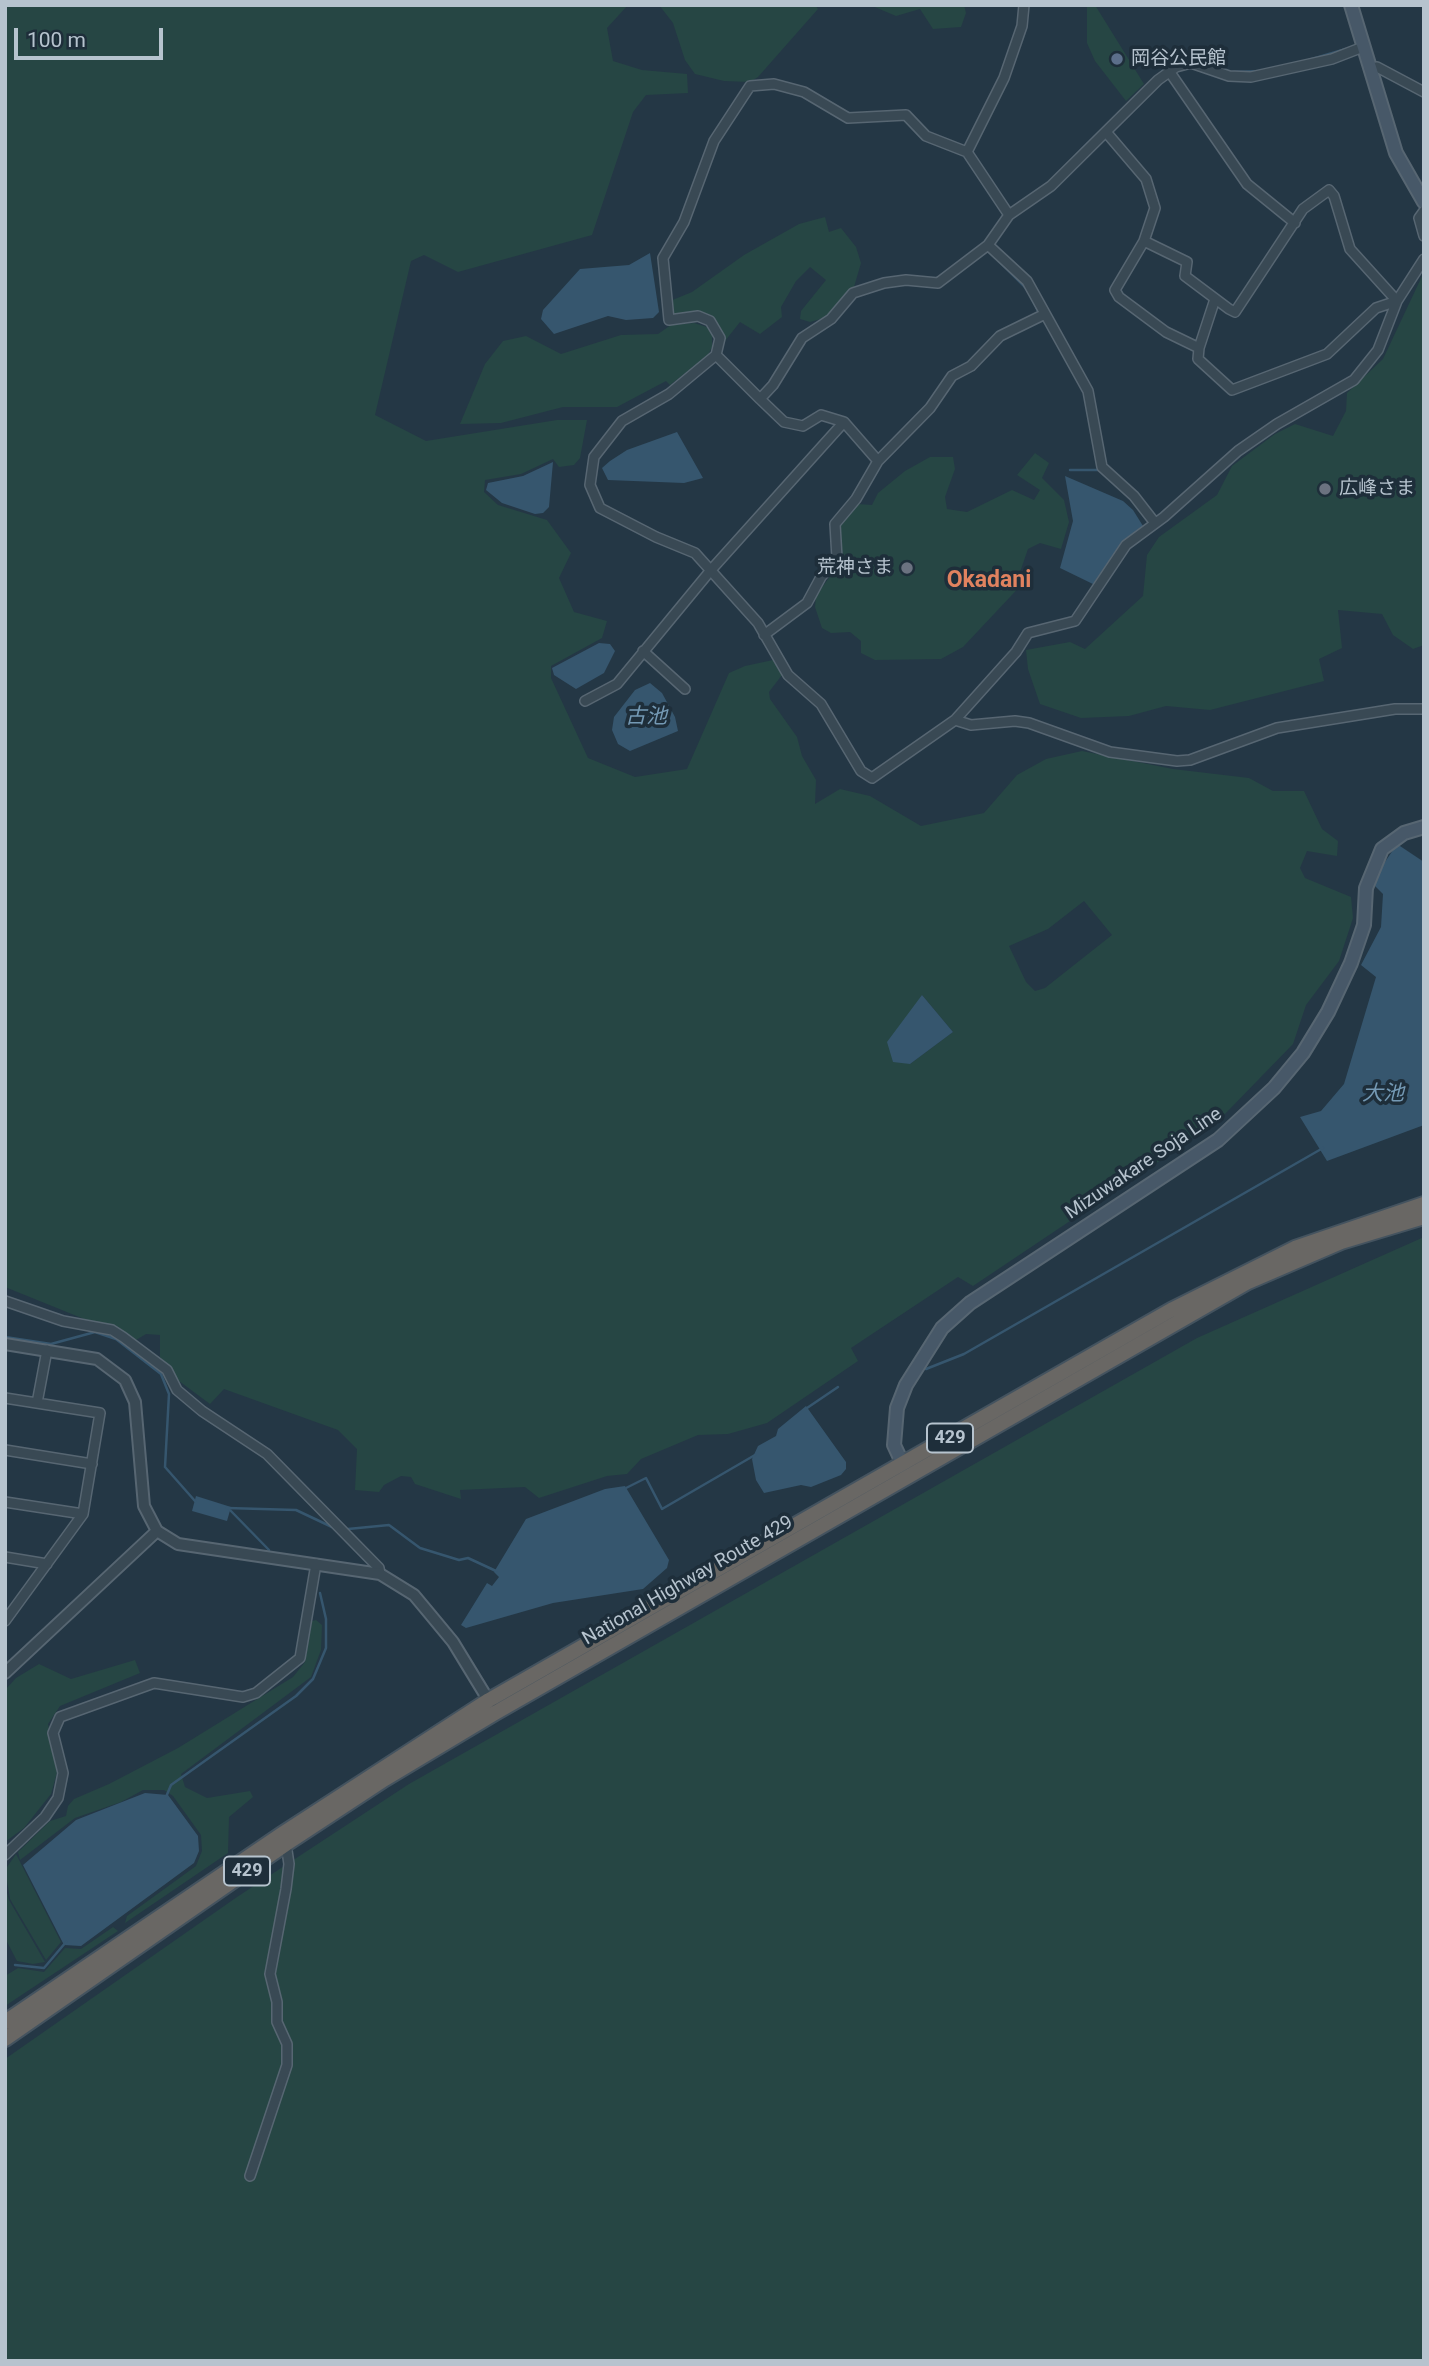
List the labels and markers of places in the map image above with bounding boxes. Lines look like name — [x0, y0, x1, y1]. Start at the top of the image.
place label: 岡谷公民館 — [1131, 48, 1226, 70]
marker: 岡谷公民館 — [1109, 51, 1125, 67]
place label: 広峰さま — [1339, 478, 1415, 500]
marker: 広峰さま — [1317, 481, 1333, 497]
place label: 荒神さま — [817, 557, 893, 579]
marker: 荒神さま — [899, 560, 915, 576]

